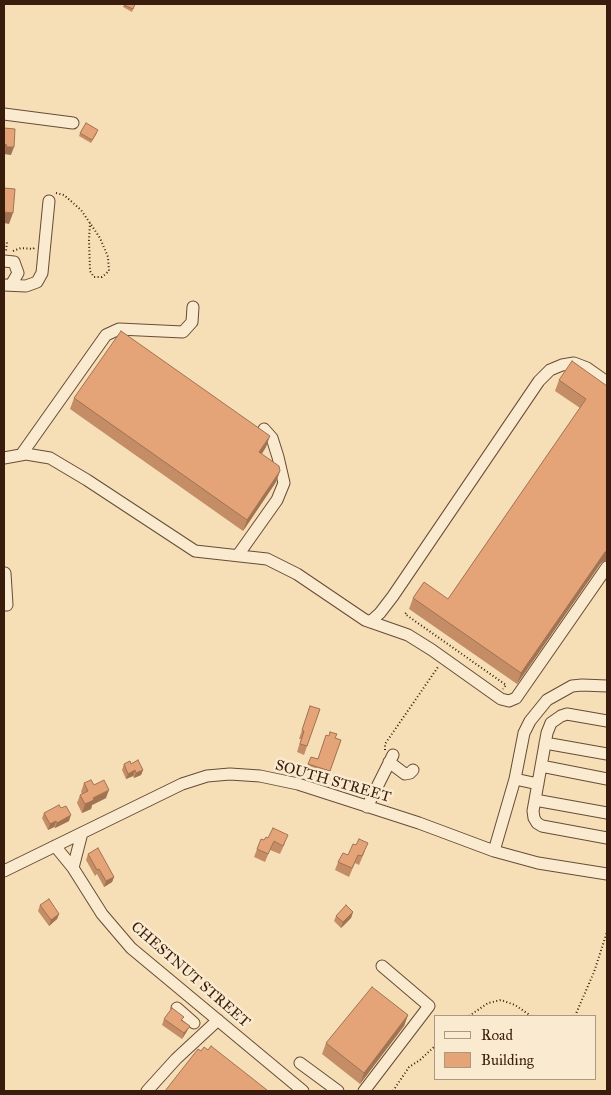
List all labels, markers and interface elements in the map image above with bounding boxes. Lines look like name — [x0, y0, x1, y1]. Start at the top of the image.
street label: SOUTH STREET — [273, 757, 393, 807]
street label: CHESTNUT STREET — [127, 918, 253, 1032]
legend — [434, 1015, 596, 1080]
text: Road — [481, 1026, 513, 1044]
text: Building — [481, 1051, 534, 1069]

